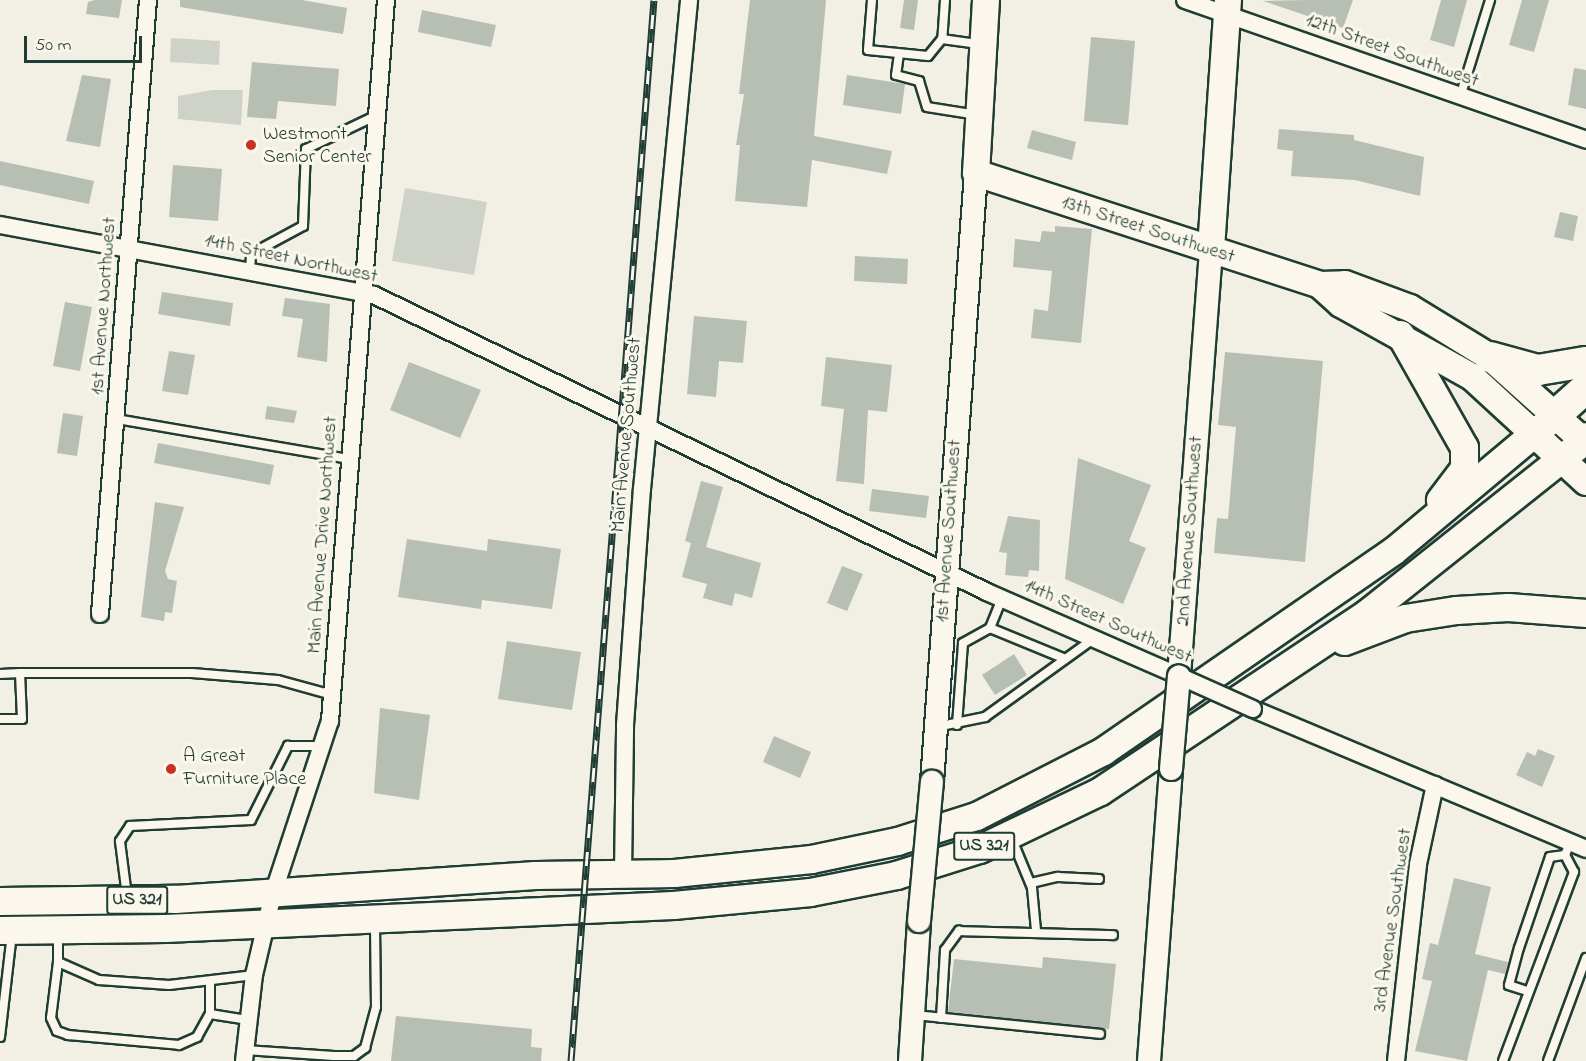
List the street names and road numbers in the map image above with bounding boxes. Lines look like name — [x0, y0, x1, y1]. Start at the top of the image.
street label: 12th Street Southwest — [1302, 8, 1482, 94]
street label: 13th Street Southwest — [1058, 191, 1238, 269]
street label: 1st Avenue Northwest — [86, 216, 122, 396]
street label: 14th Street Northwest — [202, 229, 380, 289]
street label: Main Avenue Southwest — [607, 336, 647, 534]
street label: Main Avenue Drive Northwest — [303, 415, 343, 655]
street label: 2nd Avenue Southwest — [1171, 435, 1209, 627]
street label: 1st Avenue Southwest — [931, 439, 967, 623]
street label: 14th Street Southwest — [1020, 574, 1196, 670]
street label: 3rd Avenue Southwest — [1368, 827, 1418, 1013]
road number: US 321 — [952, 831, 1016, 861]
road number: US 321 — [106, 885, 168, 915]

